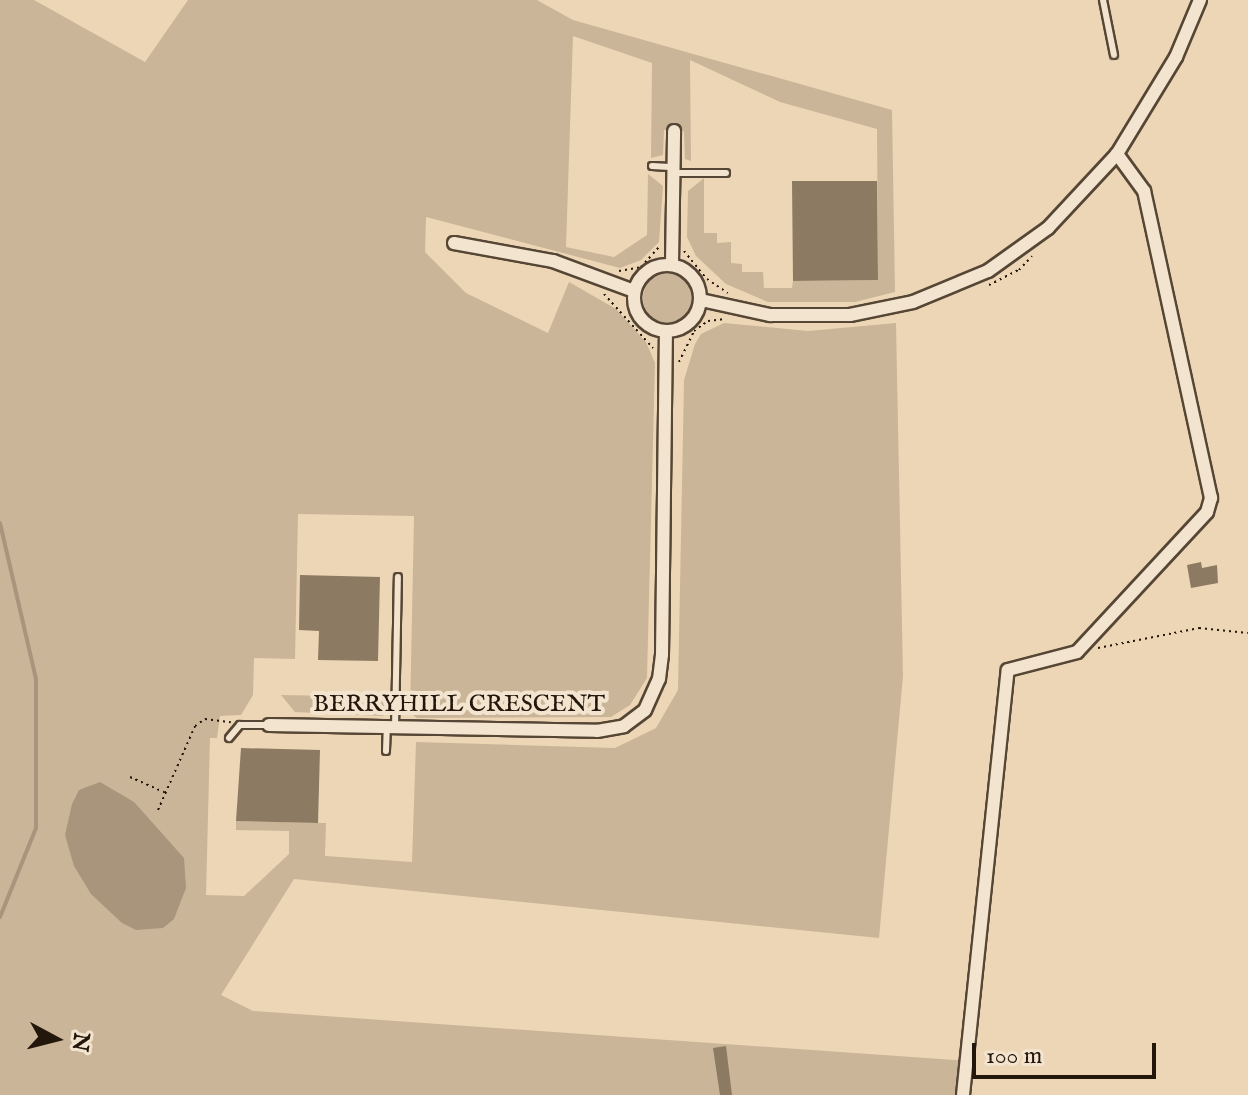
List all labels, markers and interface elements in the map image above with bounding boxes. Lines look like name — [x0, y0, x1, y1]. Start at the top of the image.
street label: BERRYHILL CRESCENT — [313, 691, 605, 719]
north arrow — [16, 999, 96, 1079]
scale bar — [976, 1027, 1160, 1077]
text: N — [65, 1031, 95, 1053]
text: 100 m — [986, 1041, 1042, 1072]

